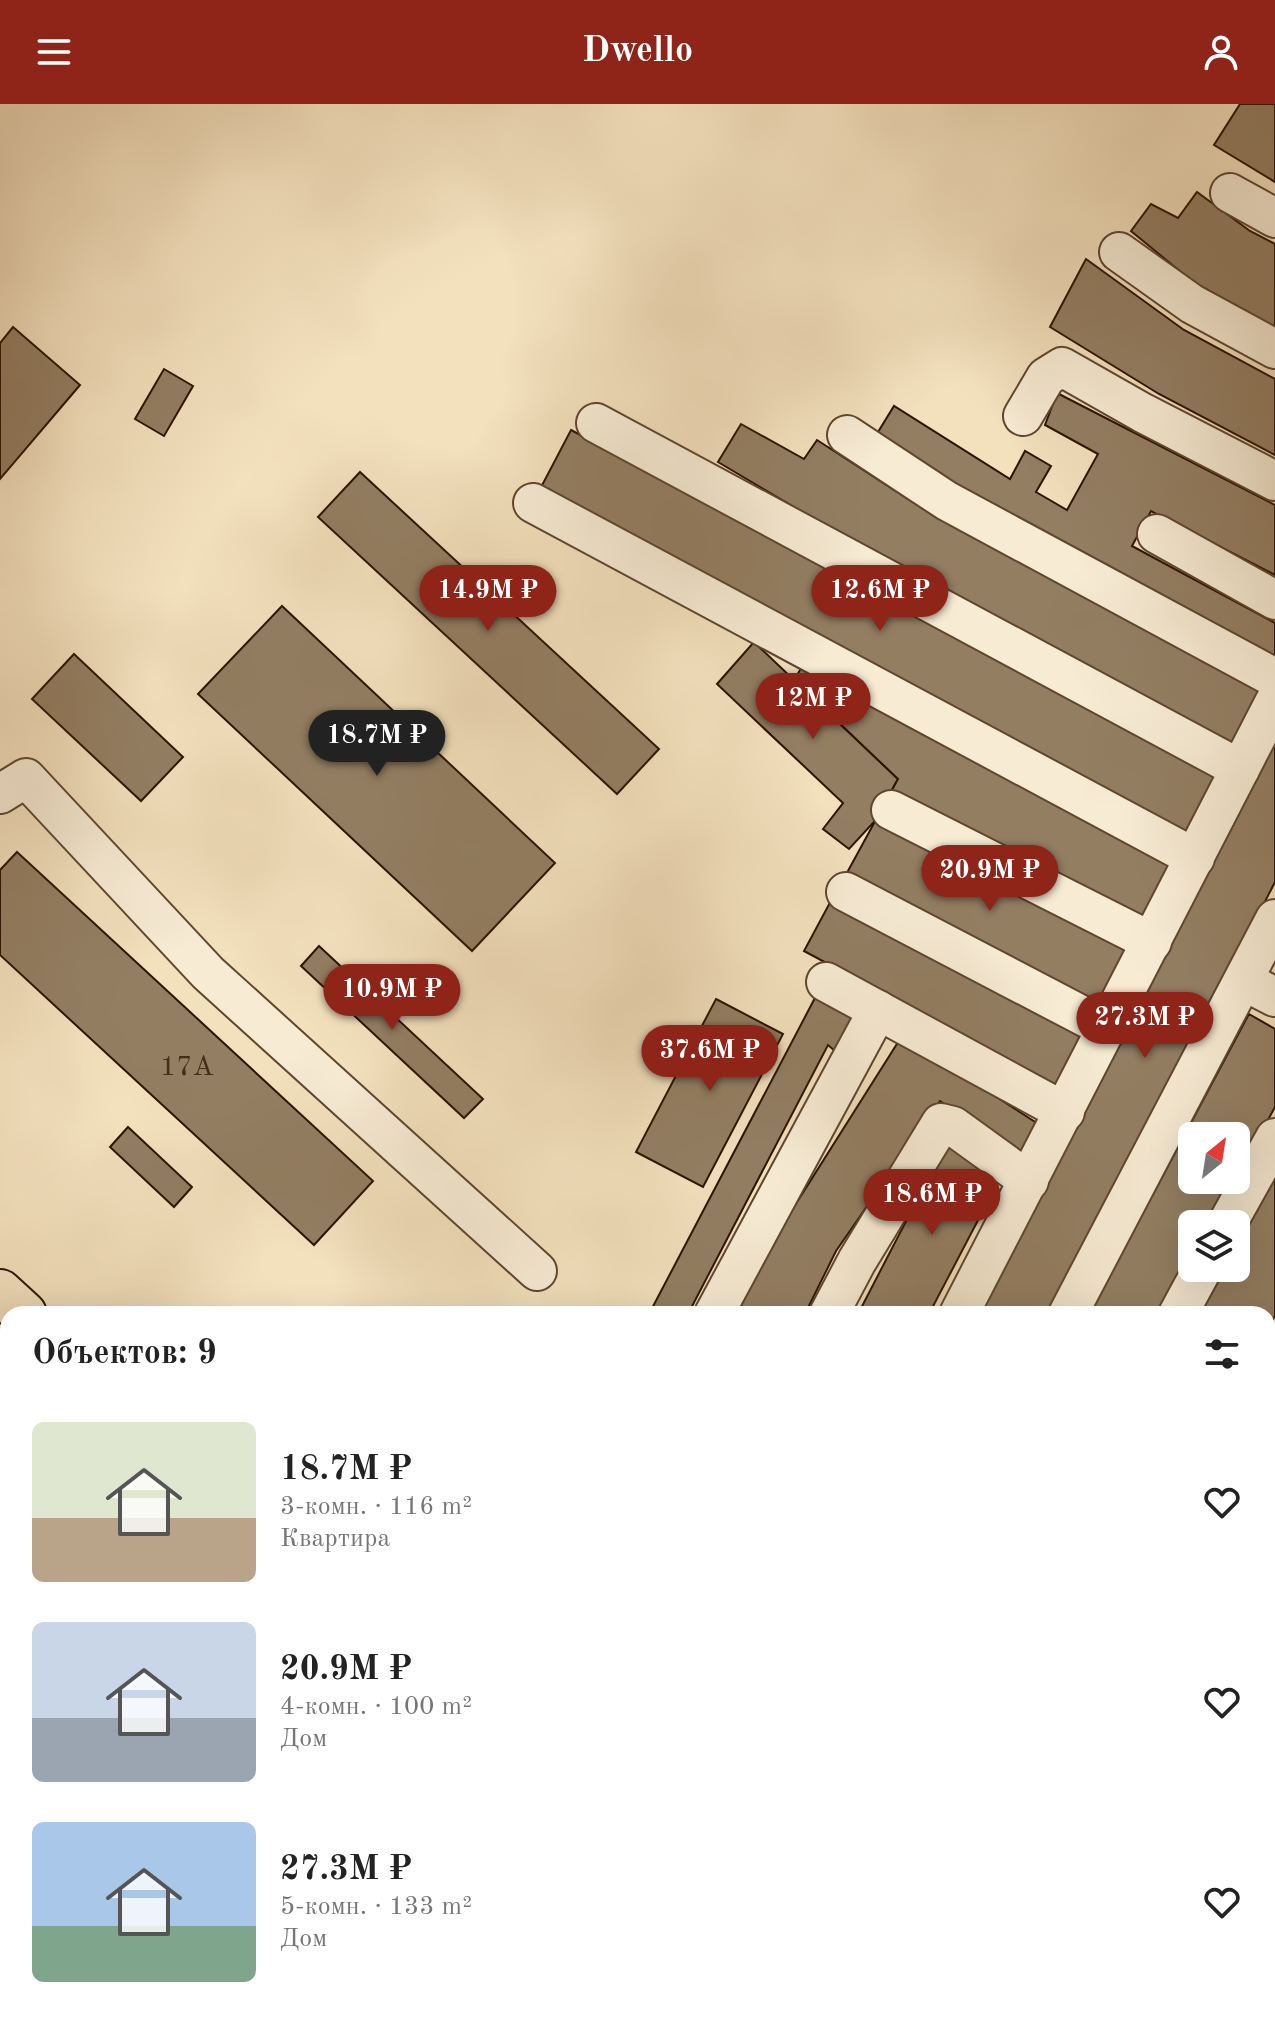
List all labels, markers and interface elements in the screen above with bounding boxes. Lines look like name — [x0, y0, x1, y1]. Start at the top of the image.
icon: menu — [32, 30, 76, 74]
icon: person — [1199, 30, 1243, 74]
text: Dwello — [582, 34, 693, 70]
pin: 14.9M ₽ — [414, 565, 562, 633]
pin: 12.6M ₽ — [806, 565, 954, 633]
text: 14.9M ₽ — [437, 578, 539, 604]
text: 12.6M ₽ — [829, 578, 931, 604]
pin: 12M ₽ — [757, 673, 869, 741]
text: 12M ₽ — [774, 686, 852, 712]
pin: 18.7M ₽ — [303, 710, 451, 778]
text: 18.7M ₽ — [326, 723, 428, 749]
pin: 20.9M ₽ — [916, 845, 1064, 913]
text: 20.9M ₽ — [939, 858, 1041, 884]
pin: 10.9M ₽ — [318, 964, 466, 1032]
text: 10.9M ₽ — [341, 977, 443, 1003]
pin: 27.3M ₽ — [1071, 992, 1219, 1060]
text: 27.3M ₽ — [1094, 1005, 1196, 1031]
pin: 37.6M ₽ — [636, 1025, 784, 1093]
text: 37.6M ₽ — [659, 1038, 761, 1064]
house number: 17А — [160, 1054, 214, 1082]
north arrow — [1178, 1122, 1250, 1194]
map controls — [1178, 1122, 1250, 1282]
pin: 18.6M ₽ — [858, 1169, 1006, 1237]
text: 18.6M ₽ — [881, 1182, 983, 1208]
button: layers — [1178, 1210, 1250, 1282]
icon: filters — [1200, 1332, 1244, 1376]
text: Объектов: 9 — [32, 1337, 217, 1371]
text: 18.7M ₽ — [280, 1453, 412, 1487]
icon: home — [96, 1454, 192, 1550]
icon: heart — [1200, 1480, 1244, 1524]
text: 3-комн. · 116 m² — [280, 1494, 472, 1520]
text: Квартира — [280, 1526, 390, 1552]
text: 20.9M ₽ — [280, 1653, 412, 1687]
icon: home — [96, 1654, 192, 1750]
icon: heart — [1200, 1680, 1244, 1724]
text: 4-комн. · 100 m² — [280, 1694, 472, 1720]
text: Дом — [280, 1726, 327, 1752]
text: 27.3M ₽ — [280, 1853, 412, 1887]
icon: home — [96, 1854, 192, 1950]
icon: heart — [1200, 1880, 1244, 1924]
text: 5-комн. · 133 m² — [280, 1894, 472, 1920]
text: Дом — [280, 1926, 327, 1952]

